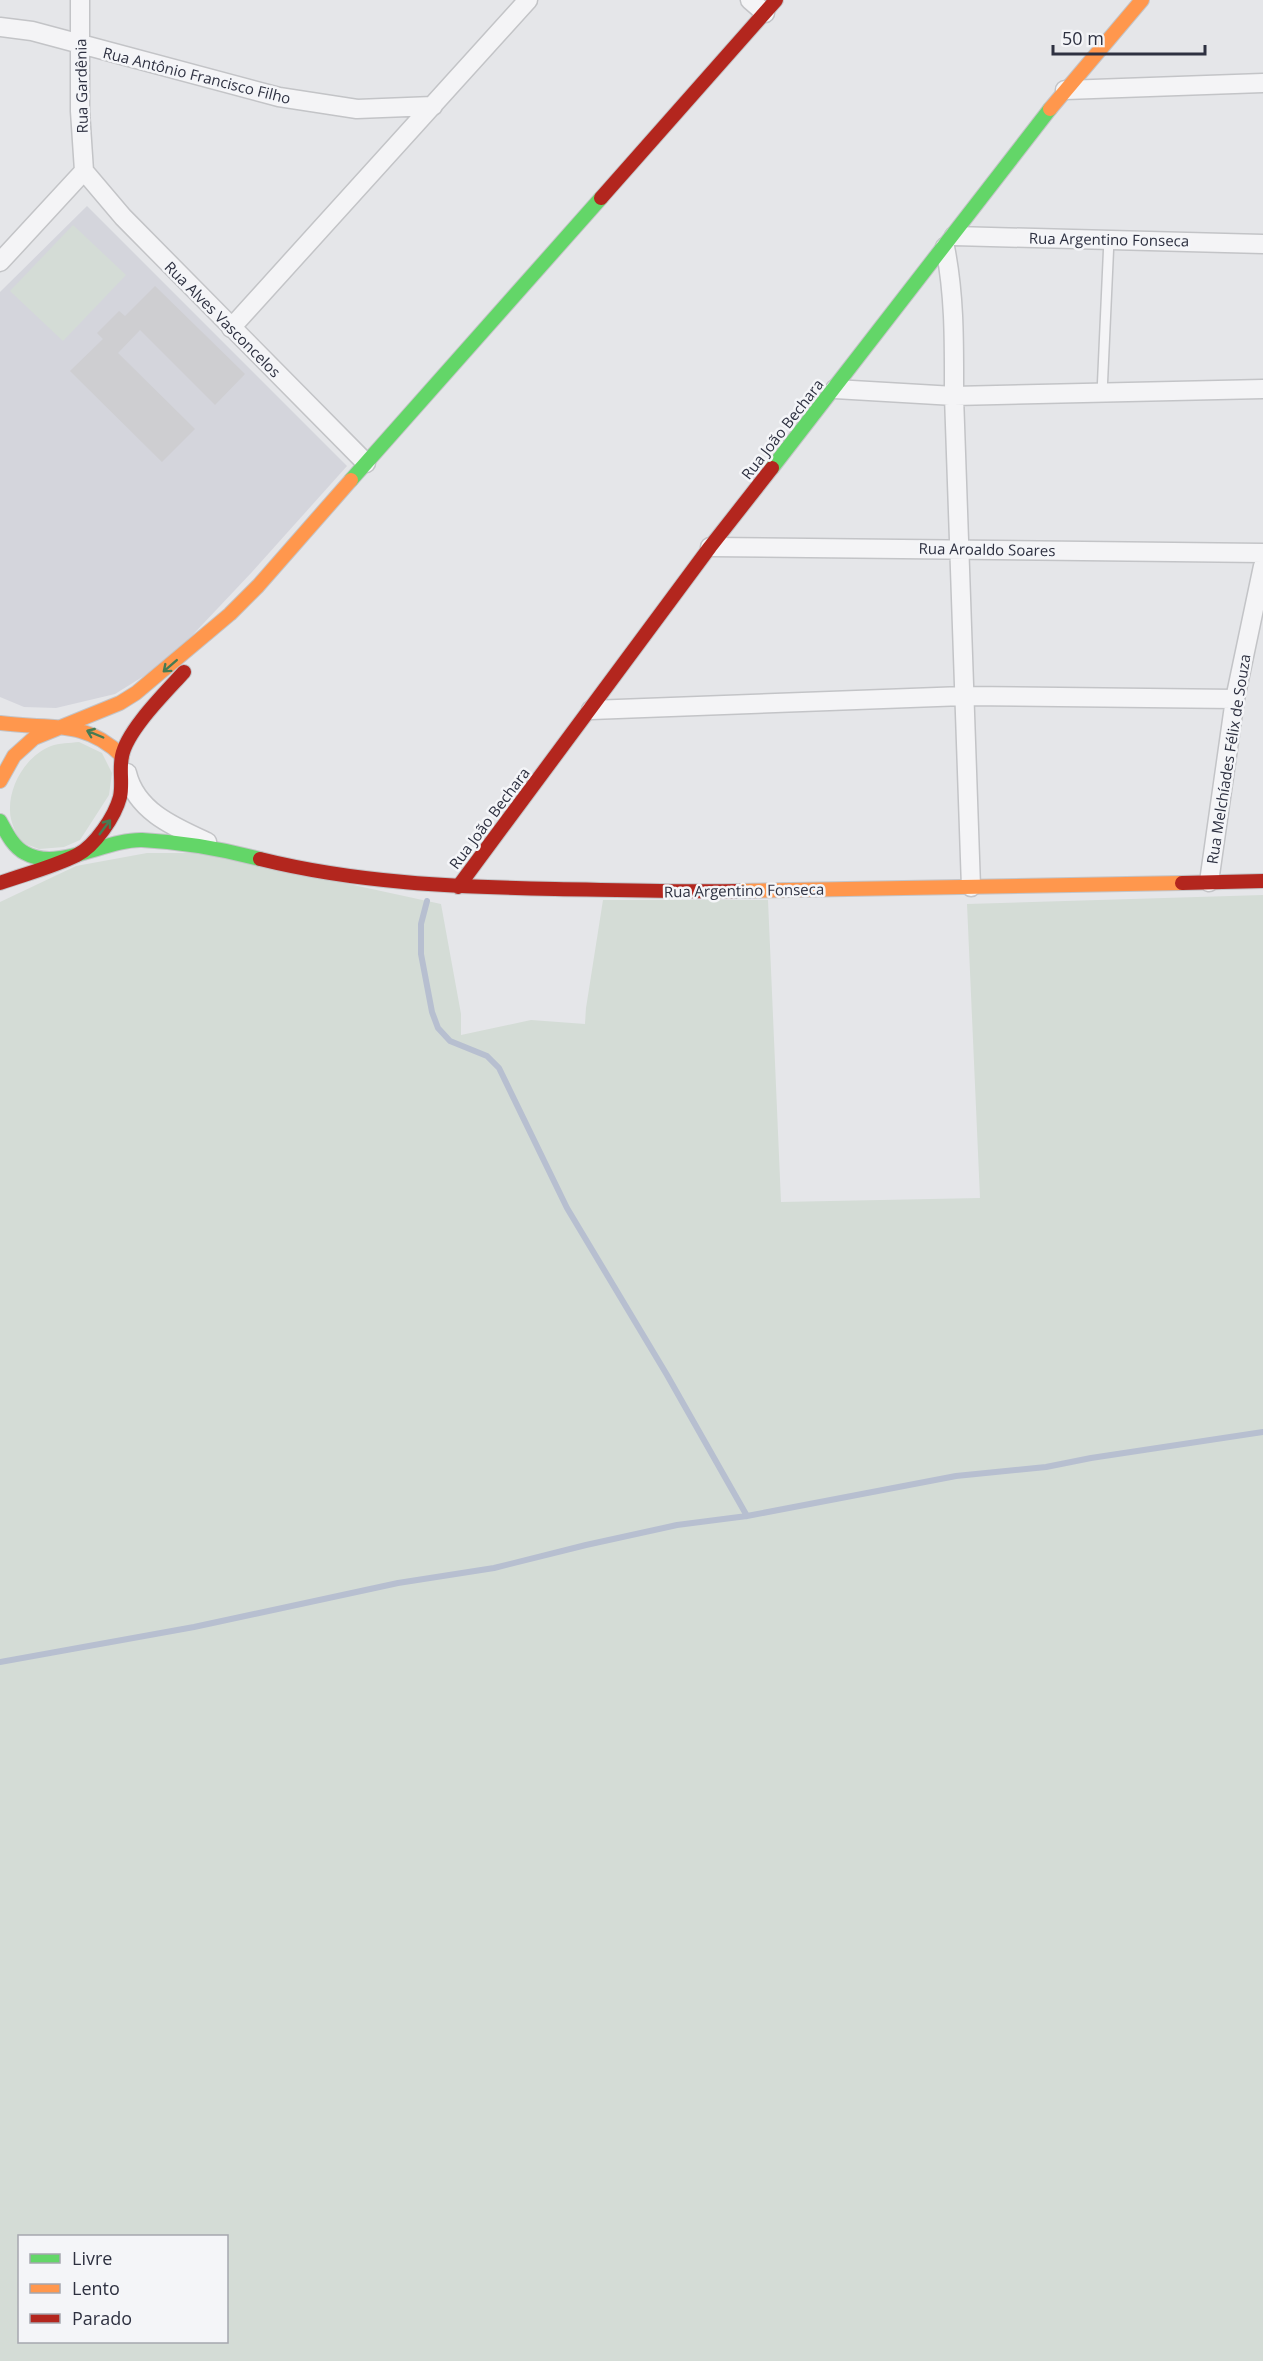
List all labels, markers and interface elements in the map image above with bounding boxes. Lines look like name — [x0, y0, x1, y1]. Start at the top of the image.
scale bar — [1053, 18, 1204, 56]
text: 50 m — [1062, 26, 1104, 50]
street label: Rua Gardênia — [70, 38, 92, 134]
street label: Rua Antônio Francisco Filho — [101, 42, 293, 108]
street label: Rua Argentino Fonseca — [1029, 228, 1189, 250]
street label: Rua Alves Vasconcelos — [161, 257, 285, 381]
street label: Rua João Bechara — [736, 375, 828, 483]
street label: Rua Aroaldo Soares — [918, 538, 1056, 560]
street label: Rua Melchíades Félix de Souza — [1202, 653, 1254, 865]
one-way arrow — [163, 659, 178, 673]
one-way arrow — [86, 728, 105, 739]
street label: Rua João Bechara — [444, 763, 534, 873]
one-way arrow — [98, 820, 111, 836]
street label: Rua Argentino Fonseca — [664, 879, 824, 901]
legend — [18, 2235, 228, 2343]
text: Livre — [72, 2246, 112, 2270]
text: Lento — [72, 2276, 120, 2300]
text: Parado — [72, 2306, 132, 2330]

